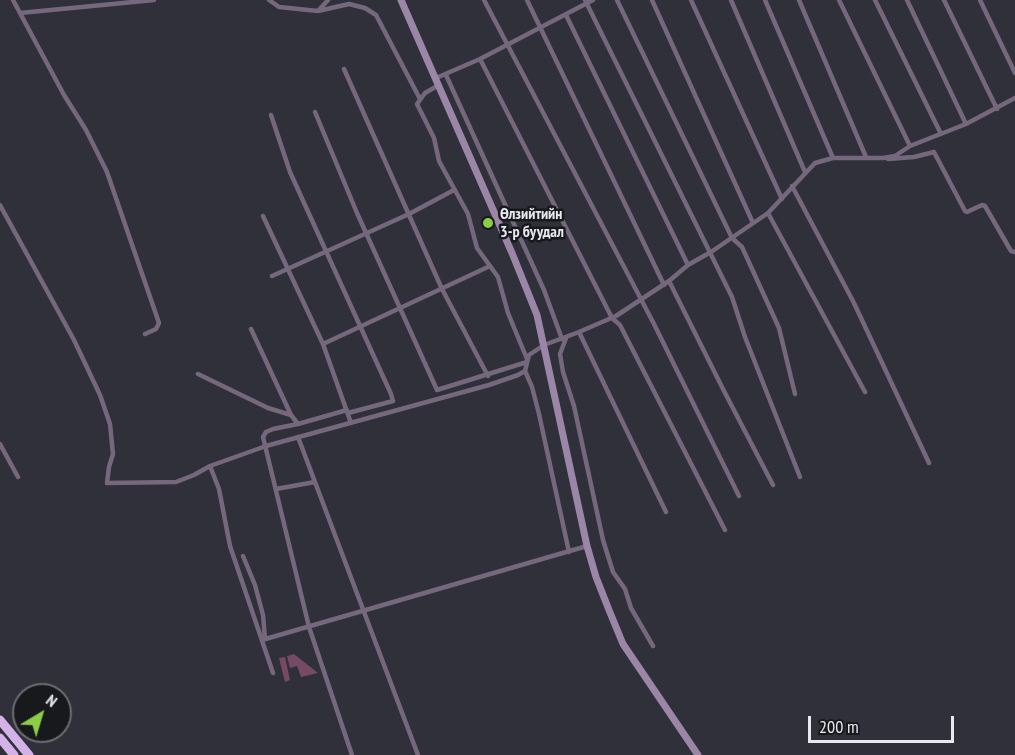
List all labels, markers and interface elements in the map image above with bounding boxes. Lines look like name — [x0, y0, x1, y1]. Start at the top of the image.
place label: Өлзийтийн 3-р буудал — [500, 204, 564, 242]
marker: Өлзийтийн 3-р буудал — [481, 216, 495, 230]
north arrow — [12, 683, 72, 743]
text: N — [42, 690, 61, 711]
scale bar — [811, 704, 956, 742]
text: 200 m — [819, 715, 859, 738]

